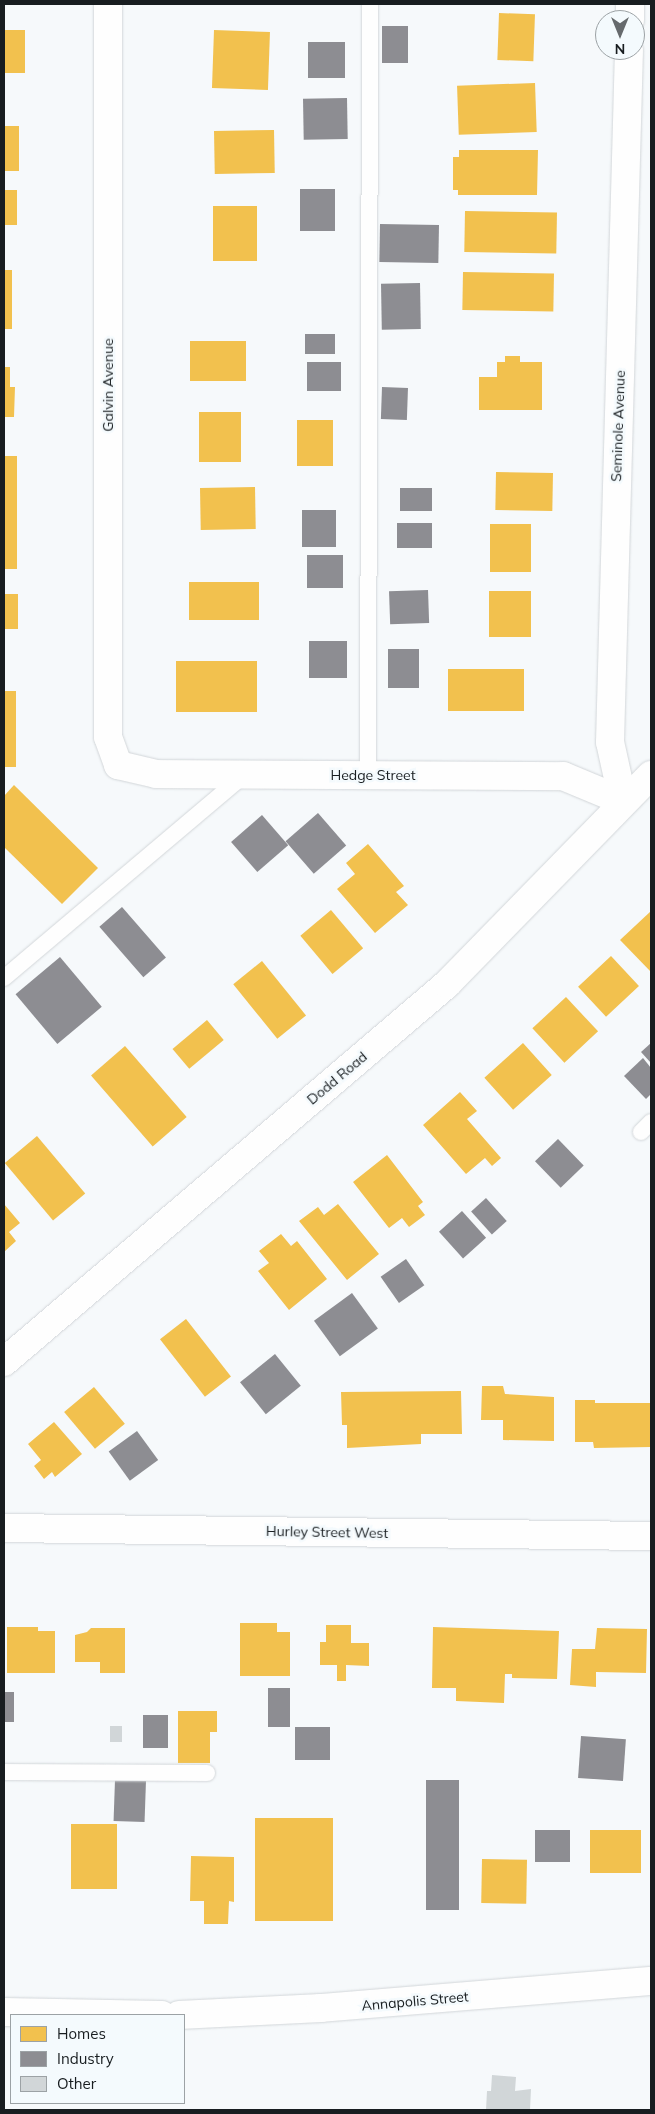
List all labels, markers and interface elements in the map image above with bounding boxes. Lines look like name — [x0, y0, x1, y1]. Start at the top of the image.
north arrow — [595, 10, 645, 60]
text: N — [615, 40, 625, 58]
street label: Galvin Avenue — [100, 338, 116, 432]
street label: Seminole Avenue — [608, 370, 628, 482]
street label: Hedge Street — [330, 767, 416, 783]
street label: Dodd Road — [304, 1048, 370, 1108]
street label: Hurley Street West — [266, 1523, 388, 1541]
street label: Annapolis Street — [361, 1988, 469, 2014]
legend — [10, 2014, 185, 2104]
text: Homes — [57, 2024, 106, 2043]
text: Industry — [57, 2049, 114, 2068]
text: Other — [57, 2074, 96, 2093]

